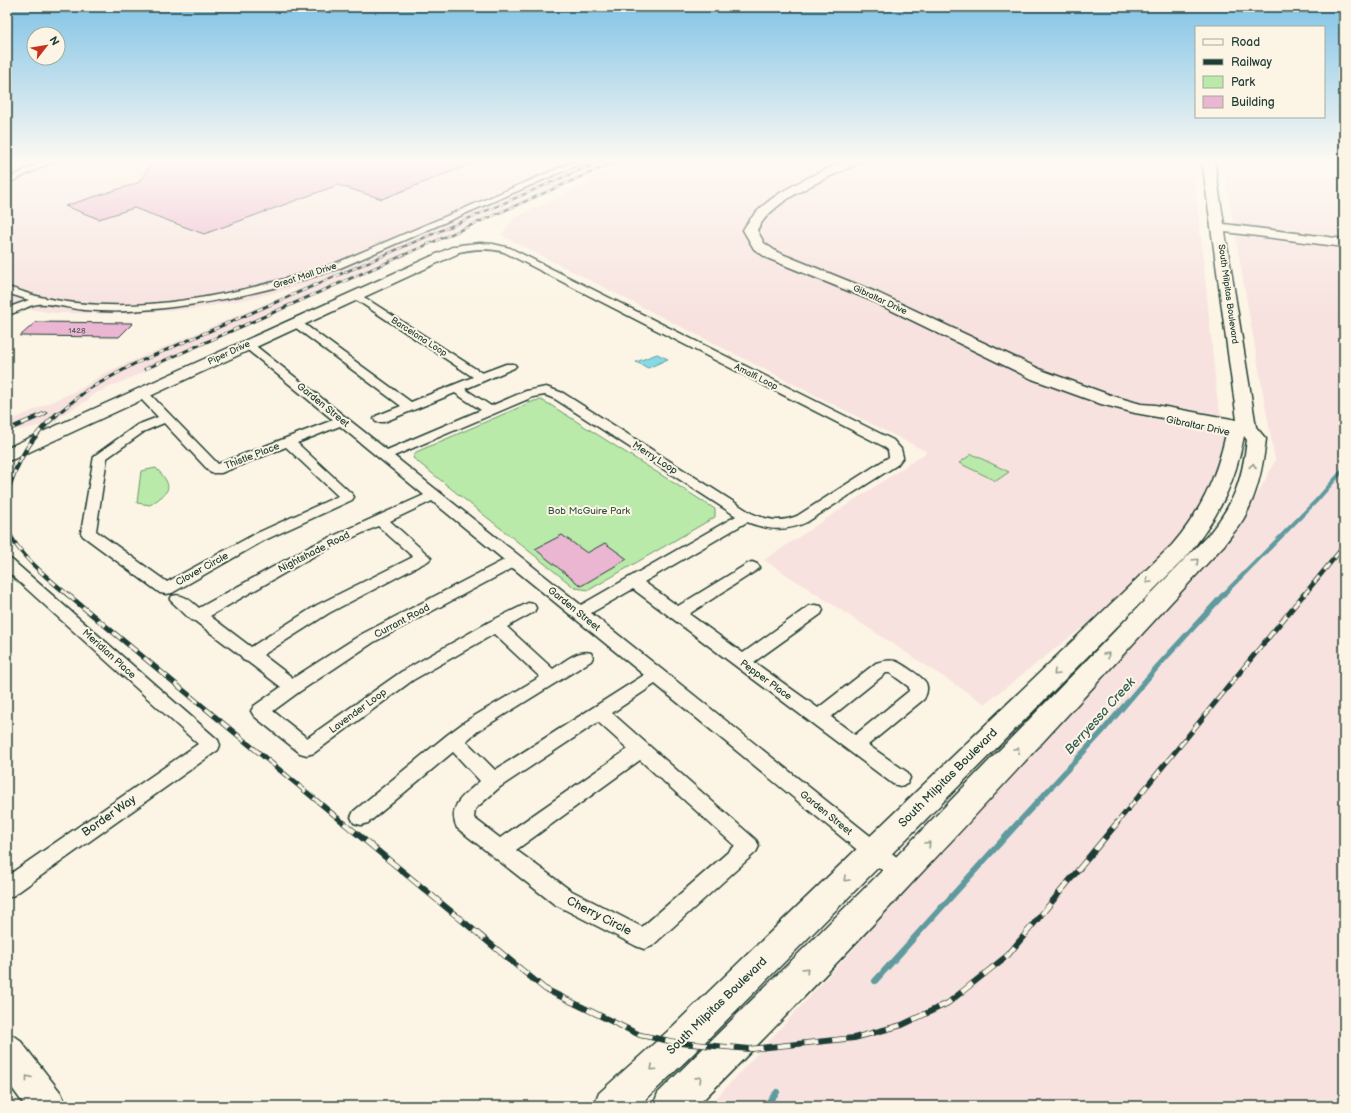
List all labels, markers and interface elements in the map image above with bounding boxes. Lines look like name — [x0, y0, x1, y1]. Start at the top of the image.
north arrow — [26, 26, 66, 66]
legend — [1195, 26, 1325, 118]
text: N — [46, 34, 62, 48]
text: Road — [1231, 35, 1260, 50]
text: Railway — [1231, 55, 1273, 70]
text: Park — [1231, 75, 1255, 90]
text: Building — [1231, 95, 1275, 110]
street label: South Milpitas Boulevard — [1216, 244, 1240, 344]
street label: Great Mall Drive — [272, 260, 339, 291]
street label: Gibraltar Drive — [851, 283, 909, 318]
street label: Barcelona Loop — [389, 315, 449, 359]
house number: 1428 — [68, 326, 86, 335]
street label: Piper Drive — [206, 338, 252, 368]
street label: Amalfi Loop — [732, 361, 780, 393]
street label: Garden Street — [294, 380, 352, 430]
street label: Gibraltar Drive — [1165, 413, 1231, 439]
street label: Merry Loop — [630, 439, 680, 477]
street label: Thistle Place — [223, 440, 281, 472]
one-way arrow — [1248, 463, 1257, 469]
park label: Bob McGuire Park — [548, 505, 630, 517]
street label: Nightshade Road — [276, 529, 352, 575]
street label: Clover Circle — [174, 550, 230, 588]
one-way arrow — [1191, 558, 1198, 565]
one-way arrow — [1145, 577, 1153, 584]
street label: Garden Street — [545, 584, 603, 634]
street label: Currant Road — [372, 601, 432, 641]
street label: Meridian Place — [80, 627, 138, 681]
one-way arrow — [1102, 652, 1109, 660]
street label: Pepper Place — [738, 657, 794, 703]
one-way arrow — [1053, 668, 1061, 676]
water label: Berryessa Creek — [1061, 674, 1139, 758]
street label: Lavender Loop — [327, 686, 389, 736]
street label: South Milpitas Boulevard — [895, 725, 1001, 831]
one-way arrow — [1013, 747, 1020, 755]
street label: Garden Street — [797, 788, 855, 838]
street label: Border Way — [79, 792, 139, 840]
one-way arrow — [923, 841, 931, 849]
one-way arrow — [843, 874, 851, 882]
street label: Cherry Circle — [564, 893, 634, 939]
street label: South Milpitas Boulevard — [664, 954, 770, 1058]
one-way arrow — [801, 967, 809, 975]
one-way arrow — [650, 1063, 658, 1071]
one-way arrow — [25, 1076, 32, 1083]
one-way arrow — [694, 1076, 702, 1084]

